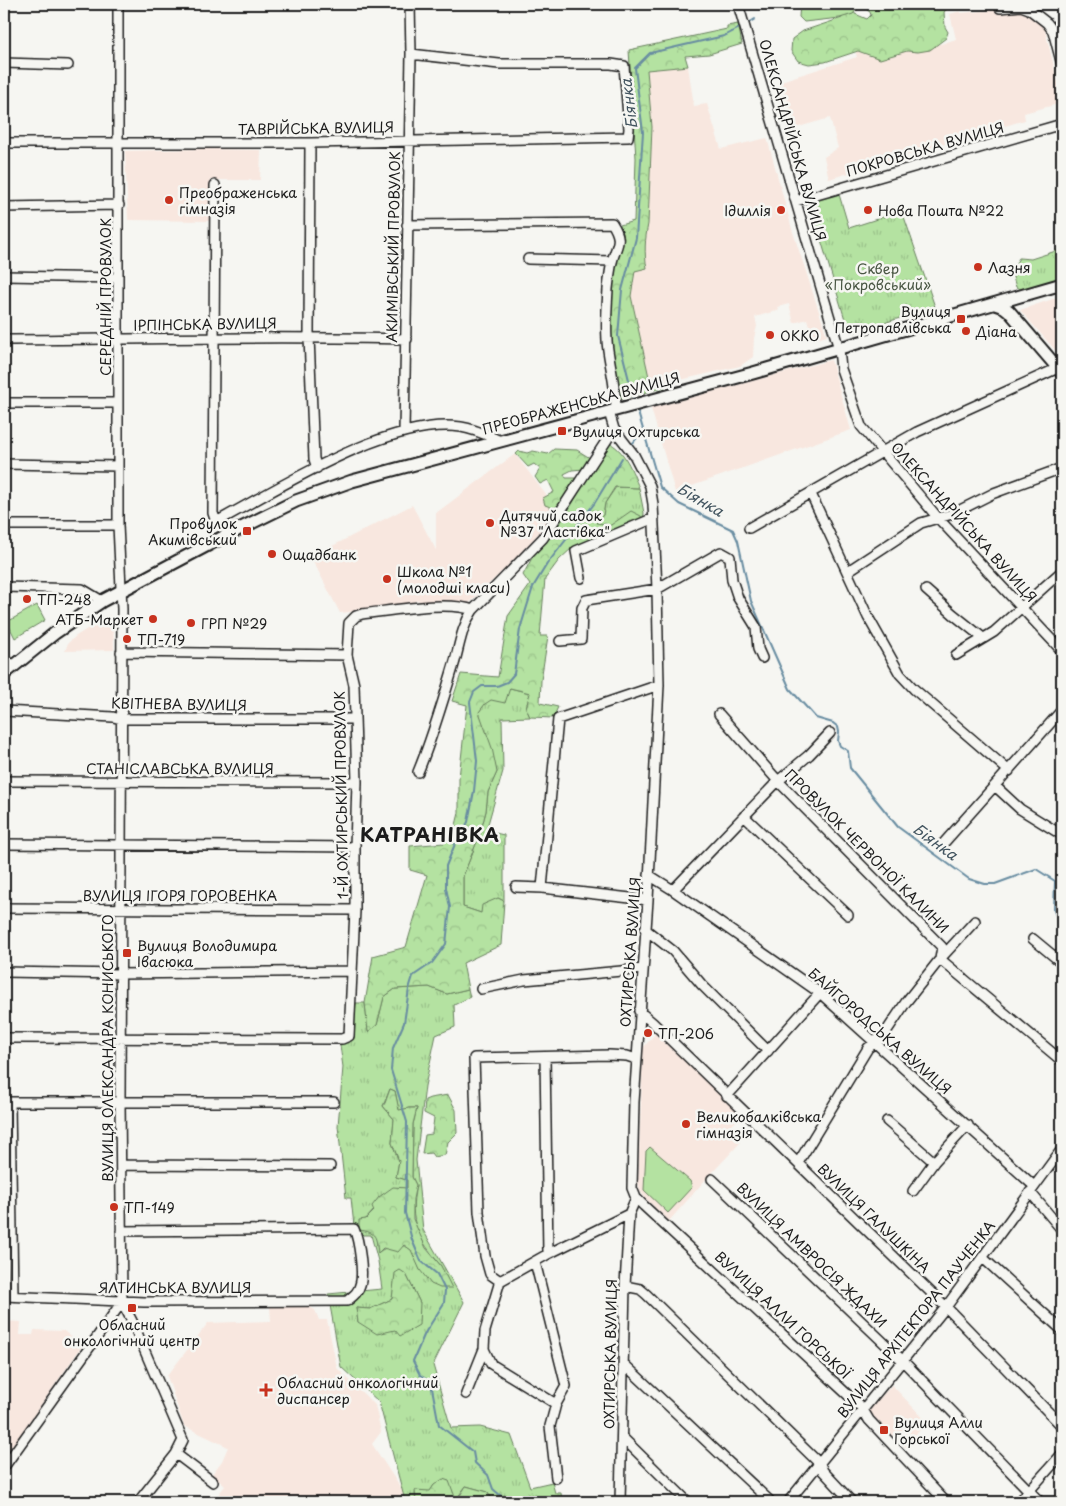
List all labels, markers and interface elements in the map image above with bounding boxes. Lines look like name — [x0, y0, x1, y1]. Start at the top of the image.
street label: ОЛЕКСАНДРІЙСЬКА ВУЛИЦЯ — [754, 37, 832, 243]
water label: Біянка — [613, 77, 642, 130]
street label: ТАВРІЙСЬКА ВУЛИЦЯ — [238, 116, 394, 140]
street label: ПОКРОВСЬКА ВУЛИЦЯ — [844, 116, 1006, 182]
street label: АКИМІВСЬКИЙ ПРОВУЛОК — [381, 151, 405, 343]
place label: Преображенська гімназія — [179, 182, 297, 219]
marker: Преображенська гімназія — [163, 194, 175, 206]
place label: Ідиллія — [724, 200, 771, 221]
place label: Нова Пошта №22 — [878, 200, 1004, 221]
marker: Ідиллія — [775, 204, 787, 216]
marker: Нова Пошта №22 — [862, 204, 874, 216]
street label: СЕРЕДНІЙ ПРОВУЛОК — [95, 218, 116, 376]
place label: Лазня — [988, 257, 1031, 278]
park label: Сквер «Покровський» — [825, 258, 931, 295]
marker: Лазня — [972, 261, 984, 273]
place label: Вулиця Петропавлівська — [835, 301, 951, 338]
street label: ІРПІНСЬКА ВУЛИЦЯ — [133, 312, 277, 336]
marker: Вулиця Петропавлівська — [955, 313, 967, 325]
place label: Діана — [975, 321, 1017, 342]
place label: ОККО — [780, 325, 820, 346]
marker: Діана — [960, 325, 972, 337]
marker: ОККО — [764, 329, 776, 341]
street label: ПРЕОБРАЖЕНСЬКА ВУЛИЦЯ — [480, 366, 682, 440]
place label: Вулиця Охтирська — [572, 421, 700, 442]
marker: Вулиця Охтирська — [556, 425, 568, 437]
street label: ОЛЕКСАНДРІЙСЬКА ВУЛИЦЯ — [886, 437, 1042, 607]
water label: Біянка — [674, 477, 729, 522]
place label: Дитячий садок №37 "Ластівка" — [499, 505, 610, 542]
place label: Провулок Акимівський — [148, 513, 238, 550]
marker: Дитячий садок №37 "Ластівка" — [484, 517, 496, 529]
marker: Провулок Акимівський — [241, 525, 253, 537]
place label: Ощадбанк — [282, 544, 357, 565]
marker: Ощадбанк — [266, 548, 278, 560]
place label: Школа №1 (молодші класи) — [397, 561, 511, 598]
marker: Школа №1 (молодші класи) — [381, 573, 393, 585]
place label: ТП-248 — [37, 589, 92, 610]
marker: ТП-248 — [21, 593, 33, 605]
place label: АТБ-Маркет — [56, 609, 143, 630]
marker: АТБ-Маркет — [147, 613, 159, 625]
place label: ГРП №29 — [201, 613, 267, 634]
marker: ГРП №29 — [185, 617, 197, 629]
place label: ТП-719 — [137, 629, 185, 650]
marker: ТП-719 — [121, 633, 133, 645]
street label: 1-Й ОХТИРСЬКИЙ ПРОВУЛОК — [329, 691, 353, 899]
street label: КВІТНЕВА ВУЛИЦЯ — [111, 692, 247, 716]
street label: СТАНІСЛАВСЬКА ВУЛИЦЯ — [86, 758, 274, 779]
street label: ПРОВУЛОК ЧЕРВОНОЇ КАЛИНИ — [780, 764, 954, 938]
water label: Біянка — [909, 817, 964, 865]
district label: КАТРАНІВКА — [360, 820, 500, 848]
street label: ОХТИРСЬКА ВУЛИЦЯ — [614, 876, 646, 1028]
street label: ВУЛИЦЯ ІГОРЯ ГОРОВЕНКА — [83, 885, 277, 906]
street label: ВУЛИЦЯ ОЛЕКСАНДРА КОНИСЬКОГО — [97, 914, 118, 1182]
place label: Вулиця Володимира Івасюка — [137, 935, 277, 972]
marker: Вулиця Володимира Івасюка — [121, 947, 133, 959]
street label: БАЙГОРОДСЬКА ВУЛИЦЯ — [804, 963, 956, 1099]
place label: ТП-206 — [658, 1023, 714, 1044]
marker: ТП-206 — [642, 1027, 654, 1039]
place label: Великобалківська гімназія — [696, 1106, 821, 1143]
marker: Великобалківська гімназія — [680, 1118, 692, 1130]
street label: ВУЛИЦЯ ГАЛУШКІНА — [813, 1159, 935, 1278]
street label: ВУЛИЦЯ АМВРОСІЯ ЖДАХИ — [732, 1177, 892, 1333]
place label: ТП-149 — [124, 1197, 175, 1218]
marker: ТП-149 — [108, 1201, 120, 1213]
street label: ВУЛИЦЯ АРХІТЕКТОРА ПАУЧЕНКА — [832, 1216, 1000, 1422]
street label: ВУЛИЦЯ АЛЛИ ГОРСЬКОЇ — [710, 1246, 856, 1384]
street label: ЯЛТИНСЬКА ВУЛИЦЯ — [98, 1277, 251, 1298]
street label: ОХТИРСЬКА ВУЛИЦЯ — [598, 1279, 622, 1429]
marker: Обласний онкологічний центр — [126, 1302, 138, 1314]
place label: Обласний онкологічний центр — [64, 1314, 200, 1351]
place label: Обласний онкологічний диспансер — [277, 1372, 438, 1409]
marker: Обласний онкологічний диспансер — [259, 1383, 273, 1397]
place label: Вулиця Алли Горської — [894, 1412, 983, 1449]
marker: Вулиця Алли Горської — [878, 1424, 890, 1436]

